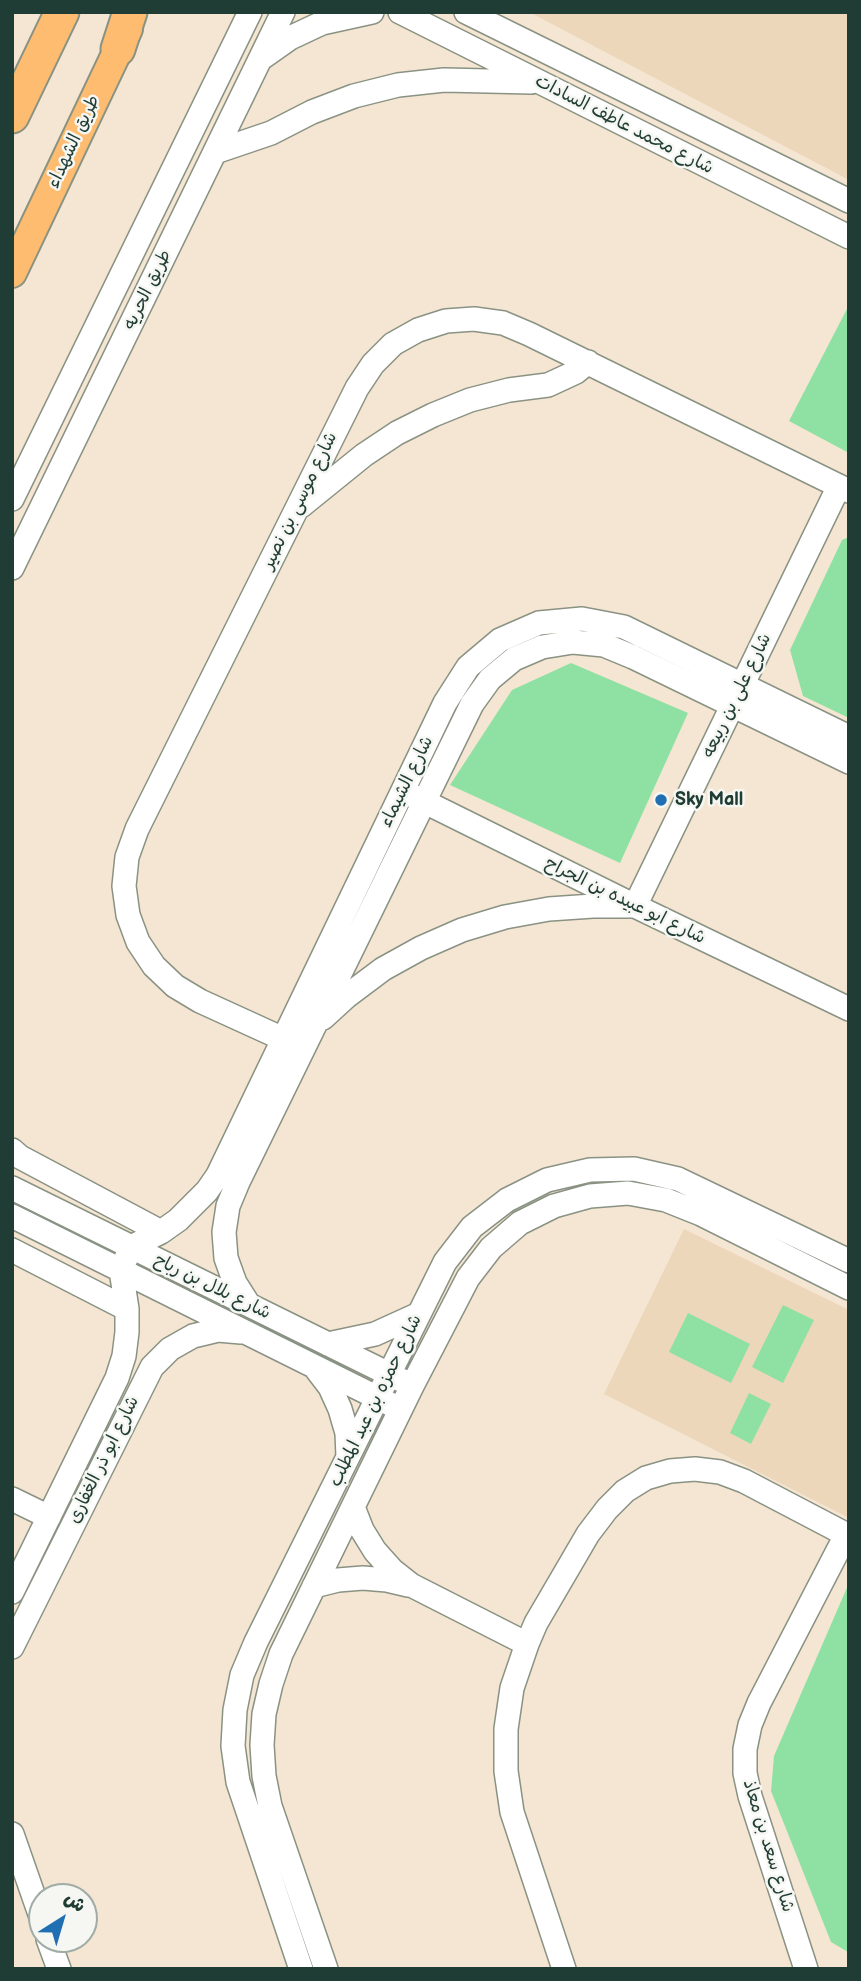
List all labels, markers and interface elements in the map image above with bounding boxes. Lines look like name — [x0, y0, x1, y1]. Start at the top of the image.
street label: شارع محمد عاطف السادات — [531, 71, 717, 179]
street label: طريق الشهداء — [43, 92, 105, 192]
street label: طريق الحريه — [119, 246, 177, 334]
street label: شارع موسى بن نصير — [257, 429, 343, 573]
street label: شارع على بن ربيعه — [697, 630, 777, 762]
street label: شارع الشيماء — [376, 733, 438, 831]
place label: Sky Mall — [675, 789, 743, 811]
marker: Sky Mall — [653, 792, 669, 808]
street label: شارع ابو عبيده بن الجراح — [541, 853, 709, 949]
street label: شارع بلال بن رباح — [150, 1249, 274, 1325]
street label: شارع حمزه بن عبد المطلب — [325, 1311, 427, 1491]
street label: شارع ابو ذر الغفارى — [64, 1393, 144, 1527]
street label: شارع سعد بن معاذ — [738, 1777, 798, 1915]
north arrow — [28, 1883, 98, 1953]
text: ش — [59, 1887, 90, 1918]

